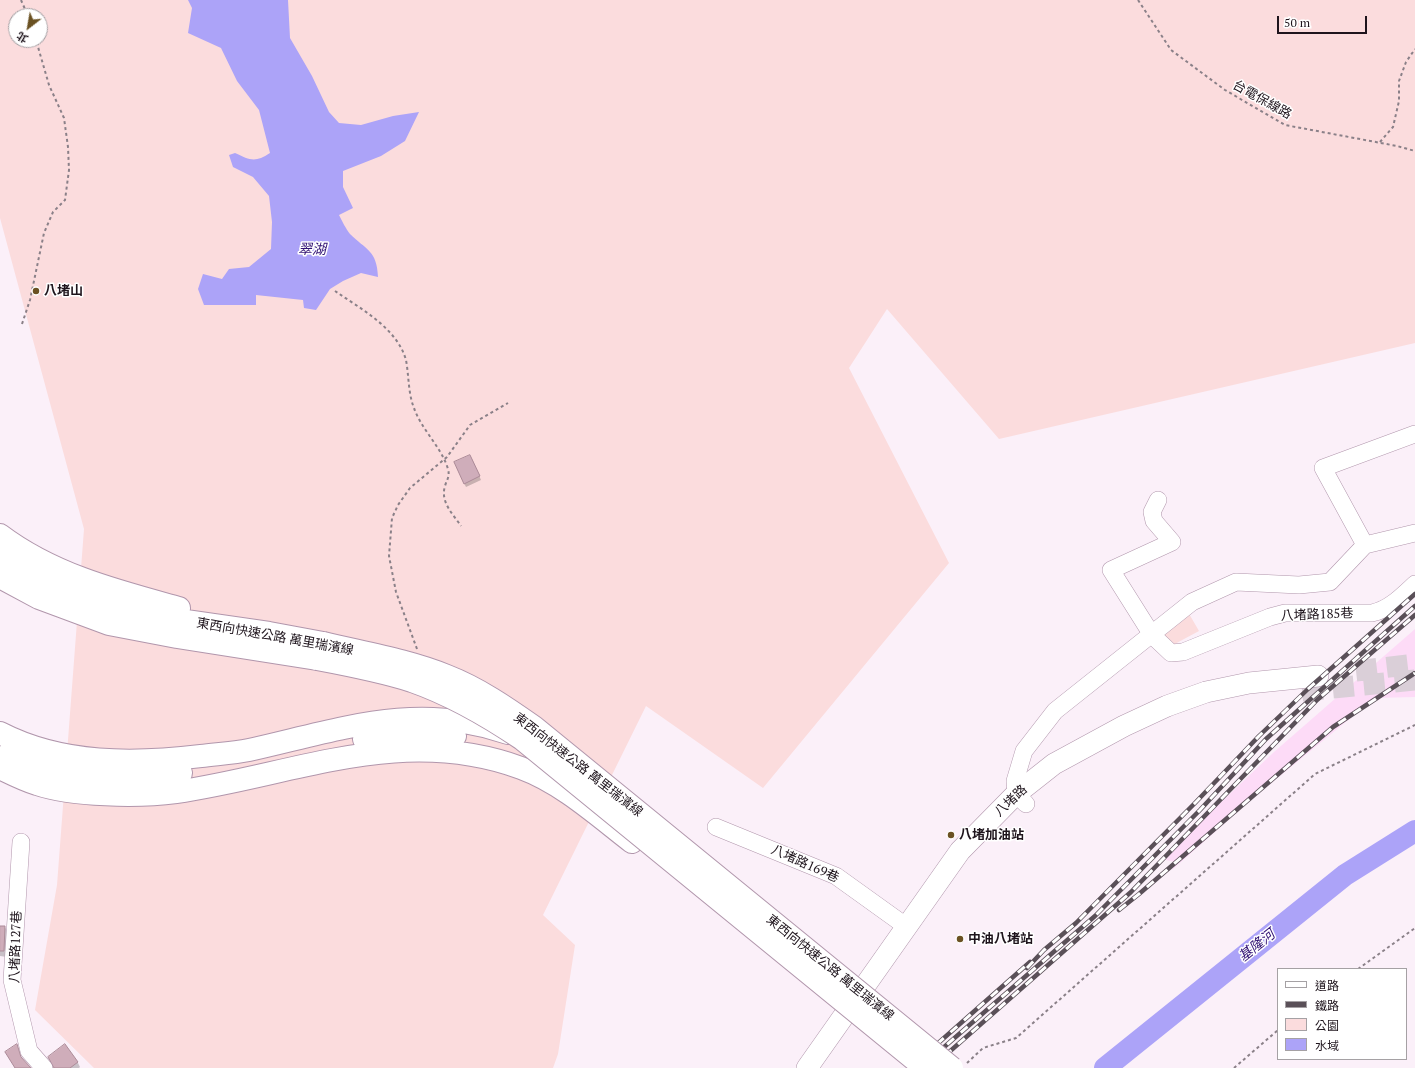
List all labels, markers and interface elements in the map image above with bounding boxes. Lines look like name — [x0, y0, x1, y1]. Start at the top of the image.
north arrow — [8, 8, 48, 48]
scale bar — [1279, 8, 1369, 34]
text: 50 m — [1284, 15, 1310, 30]
text: 北 — [14, 29, 31, 46]
street label: 台電保線路 — [1230, 77, 1294, 123]
water label: 翠湖 — [298, 242, 326, 258]
place label: 八堵山 — [44, 283, 83, 299]
marker: 八堵山 — [31, 286, 41, 296]
street label: 八堵路185巷 — [1280, 606, 1354, 624]
street label: 東西向快速公路 萬里瑞濱線 — [195, 615, 355, 659]
street label: 東西向快速公路 萬里瑞濱線 — [510, 710, 646, 820]
street label: 八堵路 — [991, 782, 1031, 820]
place label: 八堵加油站 — [959, 827, 1024, 843]
marker: 八堵加油站 — [946, 830, 956, 840]
street label: 八堵路169巷 — [769, 842, 841, 886]
street label: 八堵路127巷 — [7, 910, 25, 984]
street label: 東西向快速公路 萬里瑞濱線 — [763, 912, 897, 1024]
water label: 基隆河 — [1235, 926, 1279, 966]
place label: 中油八堵站 — [968, 931, 1033, 947]
marker: 中油八堵站 — [955, 934, 965, 944]
legend — [1277, 968, 1407, 1060]
text: 道路 — [1315, 978, 1339, 993]
text: 鐵路 — [1315, 998, 1339, 1013]
text: 公園 — [1315, 1018, 1339, 1033]
text: 水域 — [1315, 1038, 1339, 1053]

